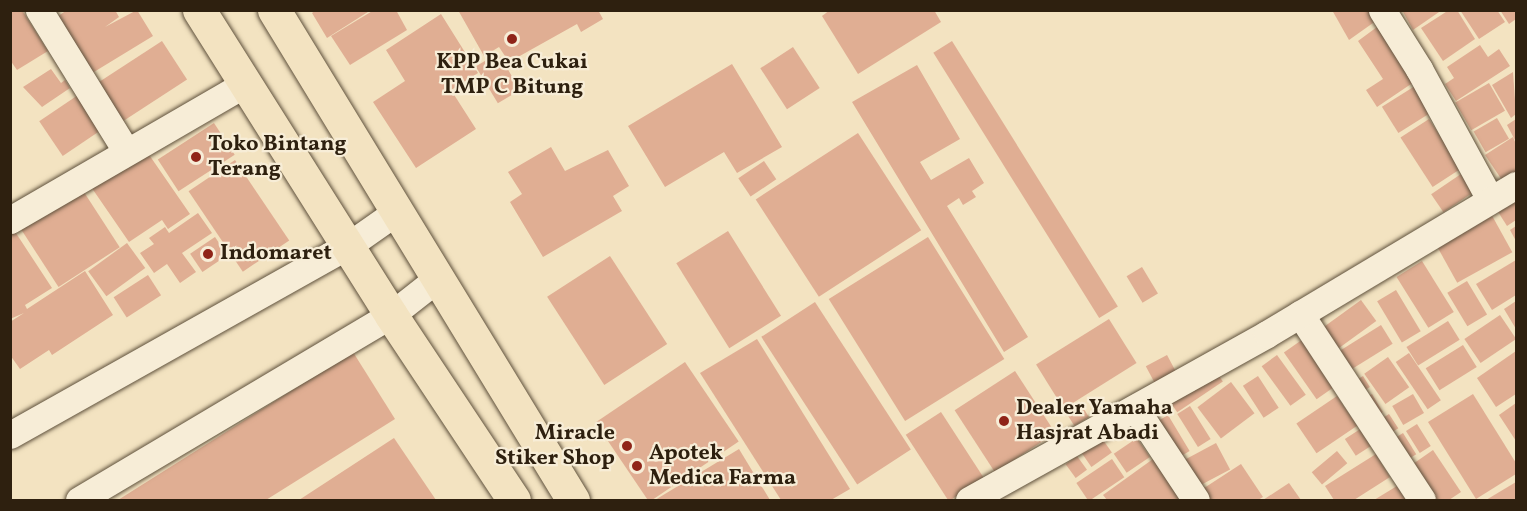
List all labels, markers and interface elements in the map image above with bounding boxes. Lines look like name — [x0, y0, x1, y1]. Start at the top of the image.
marker: KPP Bea Cukai TMP C Bitung — [505, 32, 519, 46]
place label: KPP Bea Cukai TMP C Bitung — [436, 49, 588, 100]
place label: Toko Bintang Terang — [208, 131, 347, 182]
marker: Toko Bintang Terang — [189, 150, 203, 164]
place label: Indomaret — [220, 241, 332, 267]
marker: Indomaret — [201, 247, 215, 261]
place label: Dealer Yamaha Hasjrat Abadi — [1016, 395, 1173, 446]
marker: Dealer Yamaha Hasjrat Abadi — [997, 414, 1011, 428]
place label: Miracle Stiker Shop — [495, 420, 615, 472]
marker: Miracle Stiker Shop — [620, 439, 634, 453]
place label: Apotek Medica Farma — [649, 440, 796, 492]
marker: Apotek Medica Farma — [630, 459, 644, 473]

